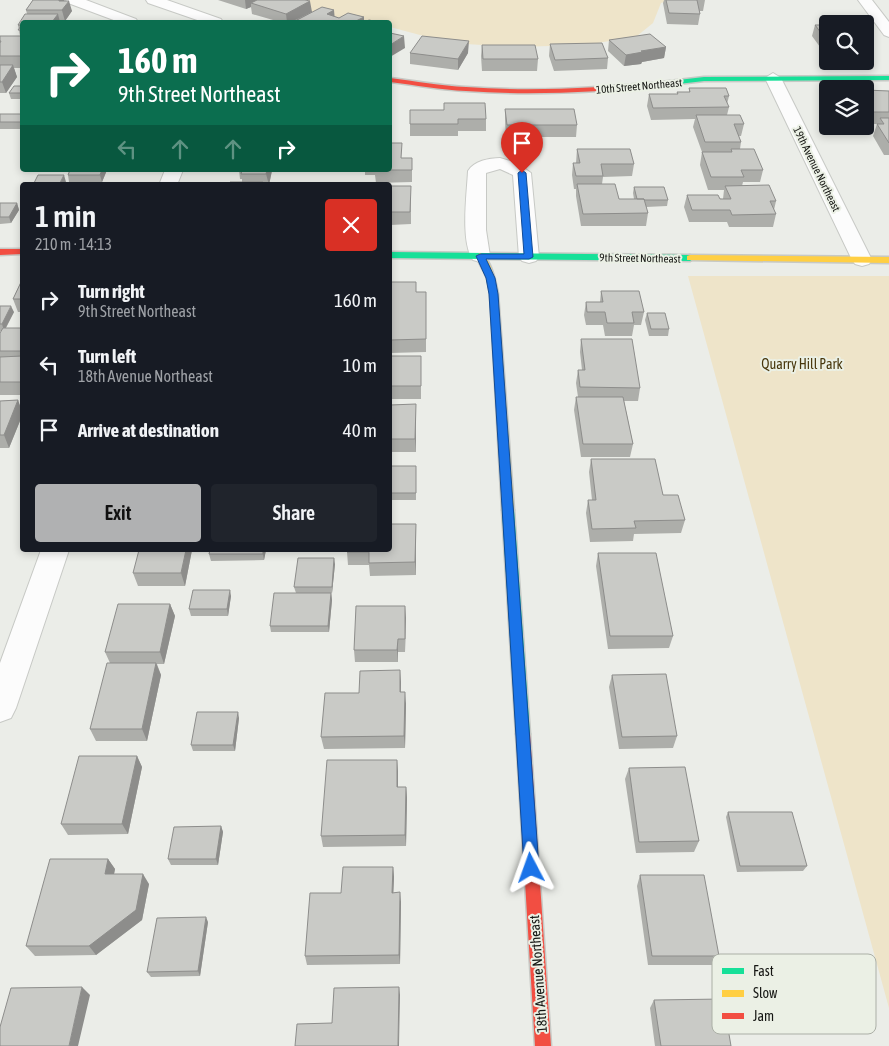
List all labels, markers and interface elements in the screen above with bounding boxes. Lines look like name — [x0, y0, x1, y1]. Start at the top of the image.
map controls — [819, 15, 874, 135]
button: search — [819, 15, 874, 70]
icon: right — [35, 40, 100, 105]
text: 160 m — [118, 40, 197, 80]
street label: 10th Street Northeast — [595, 76, 683, 96]
button: layers — [819, 80, 874, 135]
text: 9th Street Northeast — [118, 81, 281, 107]
pin — [501, 122, 543, 173]
street label: 19th Avenue Northeast — [791, 125, 843, 213]
icon: arrive — [508, 129, 536, 157]
icon: left — [113, 135, 141, 163]
icon: ahead — [166, 135, 194, 163]
icon: ahead — [219, 135, 247, 163]
icon: right — [272, 135, 300, 163]
text: 1 min — [35, 199, 96, 233]
button: close — [325, 199, 377, 251]
text: 210 m · 14:13 — [35, 235, 112, 253]
street label: 9th Street Northeast — [599, 251, 681, 265]
text: Turn right — [78, 280, 145, 302]
icon: right — [35, 286, 63, 314]
text: 160 m — [334, 289, 377, 311]
text: 9th Street Northeast — [78, 302, 196, 320]
text: Turn left — [78, 345, 136, 367]
icon: left — [35, 351, 63, 379]
text: 10 m — [343, 354, 377, 376]
park label: Quarry Hill Park — [761, 356, 843, 372]
text: 18th Avenue Northeast — [78, 367, 213, 385]
icon: arrive — [35, 416, 63, 444]
text: Arrive at destination — [78, 419, 219, 441]
text: 40 m — [343, 419, 377, 441]
button: Exit — [35, 484, 201, 542]
button: Share — [211, 484, 377, 542]
position arrow — [504, 841, 556, 893]
street label: 18th Avenue Northeast — [526, 915, 550, 1033]
legend — [712, 954, 876, 1034]
text: Fast — [753, 963, 774, 979]
text: Slow — [753, 985, 778, 1001]
text: Jam — [753, 1008, 774, 1024]

